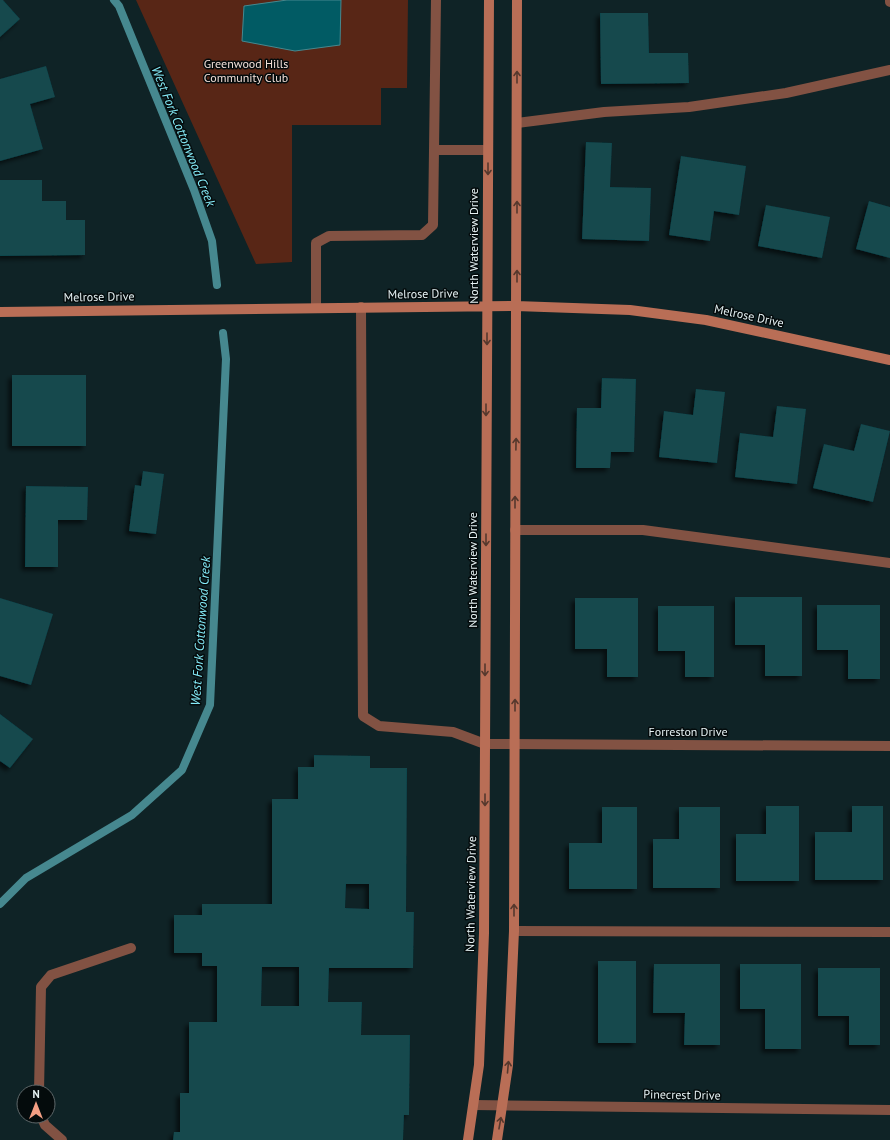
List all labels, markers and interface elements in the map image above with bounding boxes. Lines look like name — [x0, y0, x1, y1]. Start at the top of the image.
park label: Greenwood Hills Community Club — [204, 56, 288, 85]
water label: West Fork Cottonwood Creek — [148, 64, 220, 210]
one-way arrow — [513, 71, 521, 84]
one-way arrow — [484, 162, 492, 175]
street label: North Waterview Drive — [466, 188, 481, 304]
one-way arrow — [513, 201, 521, 214]
one-way arrow — [513, 270, 521, 283]
street label: Melrose Drive — [387, 285, 459, 302]
street label: Melrose Drive — [63, 288, 135, 305]
street label: Melrose Drive — [713, 301, 785, 330]
one-way arrow — [483, 332, 491, 345]
one-way arrow — [482, 403, 490, 416]
one-way arrow — [512, 438, 520, 451]
one-way arrow — [511, 496, 519, 509]
street label: North Waterview Drive — [465, 512, 480, 628]
one-way arrow — [482, 533, 490, 546]
water label: West Fork Cottonwood Creek — [187, 555, 214, 706]
one-way arrow — [481, 663, 489, 676]
one-way arrow — [511, 699, 519, 712]
street label: Forreston Drive — [649, 724, 727, 739]
one-way arrow — [481, 793, 489, 806]
street label: North Waterview Drive — [462, 836, 479, 952]
one-way arrow — [510, 904, 518, 917]
one-way arrow — [504, 1061, 511, 1074]
north arrow — [16, 1084, 56, 1124]
street label: Pinecrest Drive — [643, 1086, 721, 1103]
text: N — [32, 1087, 40, 1101]
one-way arrow — [496, 1117, 504, 1130]

